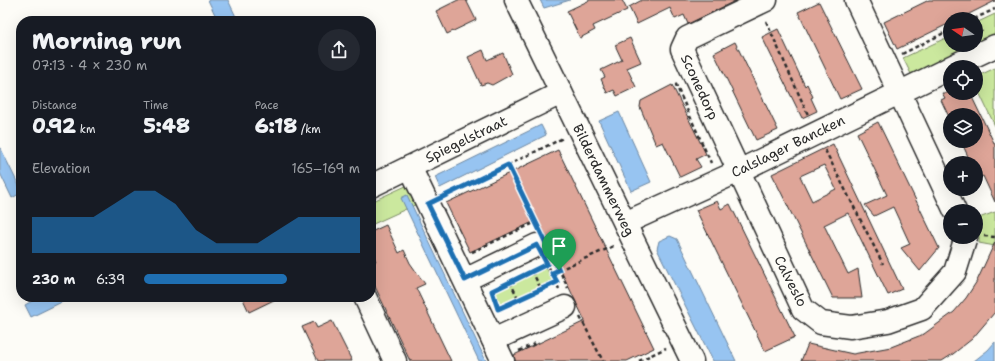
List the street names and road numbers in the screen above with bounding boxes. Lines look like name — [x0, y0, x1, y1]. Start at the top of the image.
street label: Sconedorp — [677, 51, 723, 123]
street label: Calslager Bancken — [728, 110, 848, 181]
street label: Spiegelstraat — [422, 111, 510, 167]
street label: Bilderdammerweg — [569, 121, 639, 239]
street label: Calveslo — [770, 252, 812, 310]

